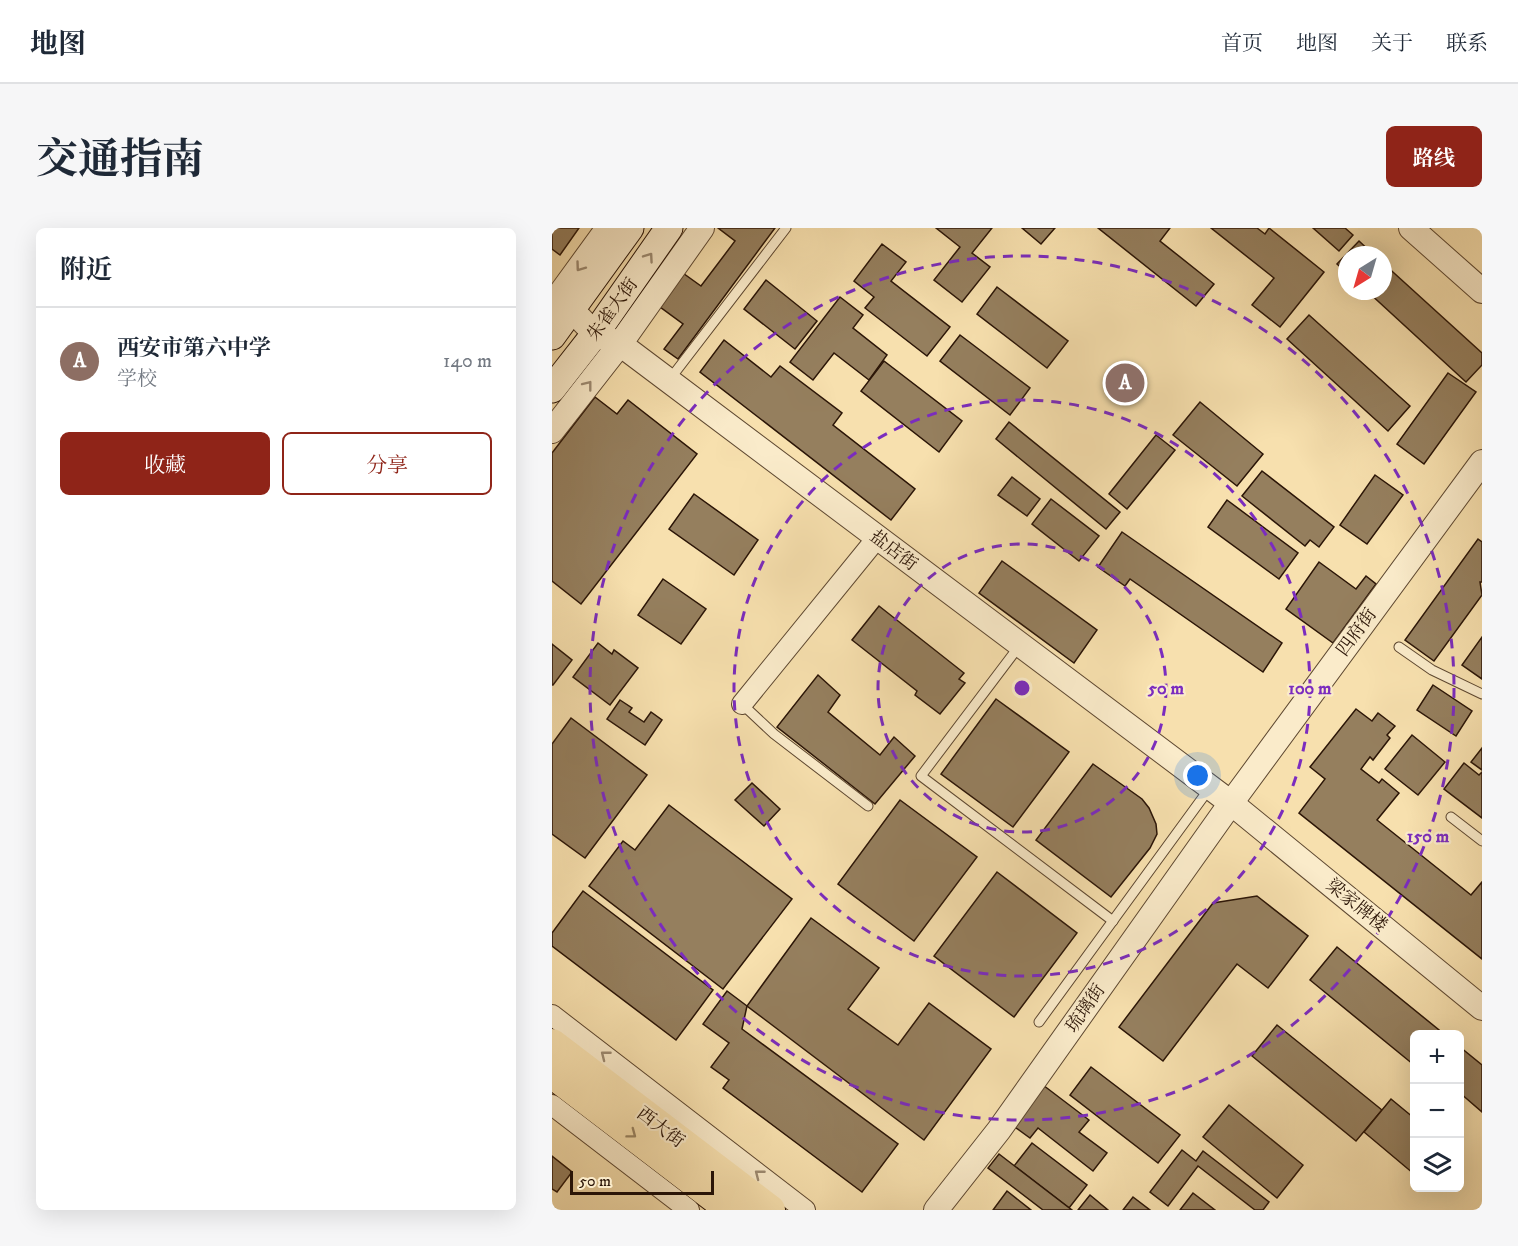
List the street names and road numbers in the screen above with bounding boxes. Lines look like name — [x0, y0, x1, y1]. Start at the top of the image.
street label: 朱雀大街 — [583, 274, 643, 345]
street label: 盐店街 — [865, 526, 922, 576]
street label: 四府街 — [1332, 604, 1382, 661]
street label: 梁家牌楼 — [1321, 875, 1391, 937]
street label: 琉璃街 — [1061, 980, 1110, 1037]
street label: 西大街 — [632, 1103, 689, 1153]

